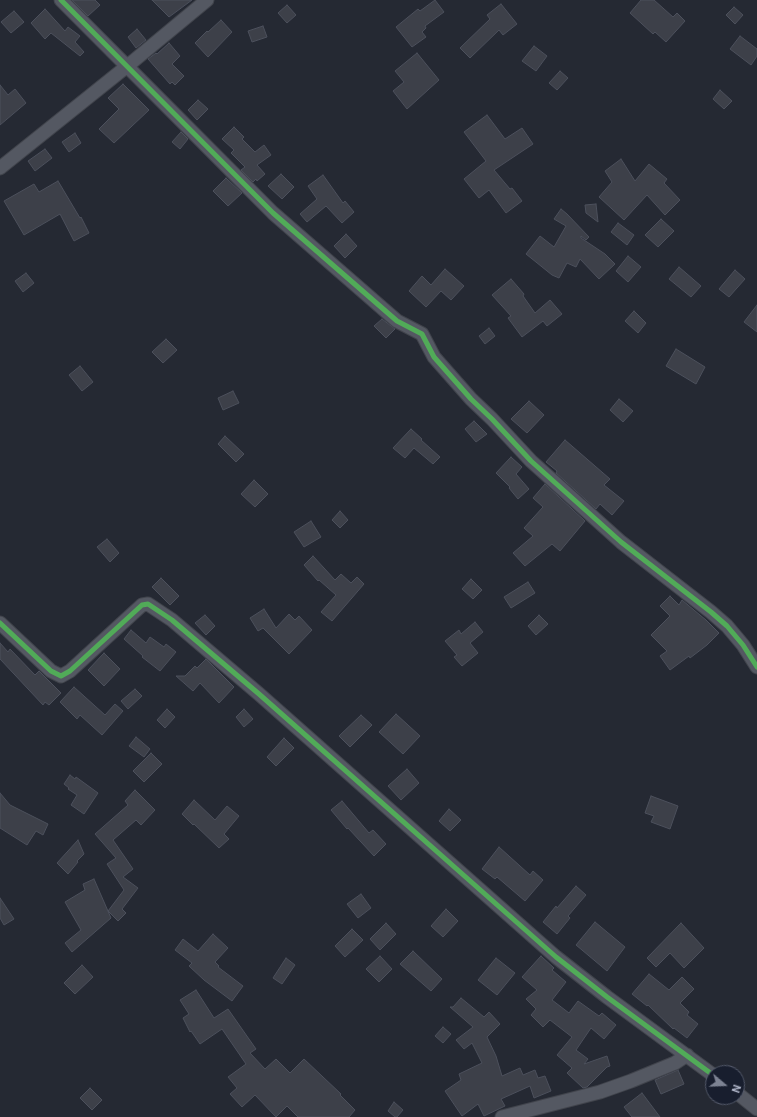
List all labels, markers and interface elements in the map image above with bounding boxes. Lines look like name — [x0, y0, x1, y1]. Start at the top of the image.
north arrow — [705, 1065, 745, 1105]
text: N — [728, 1083, 743, 1095]

